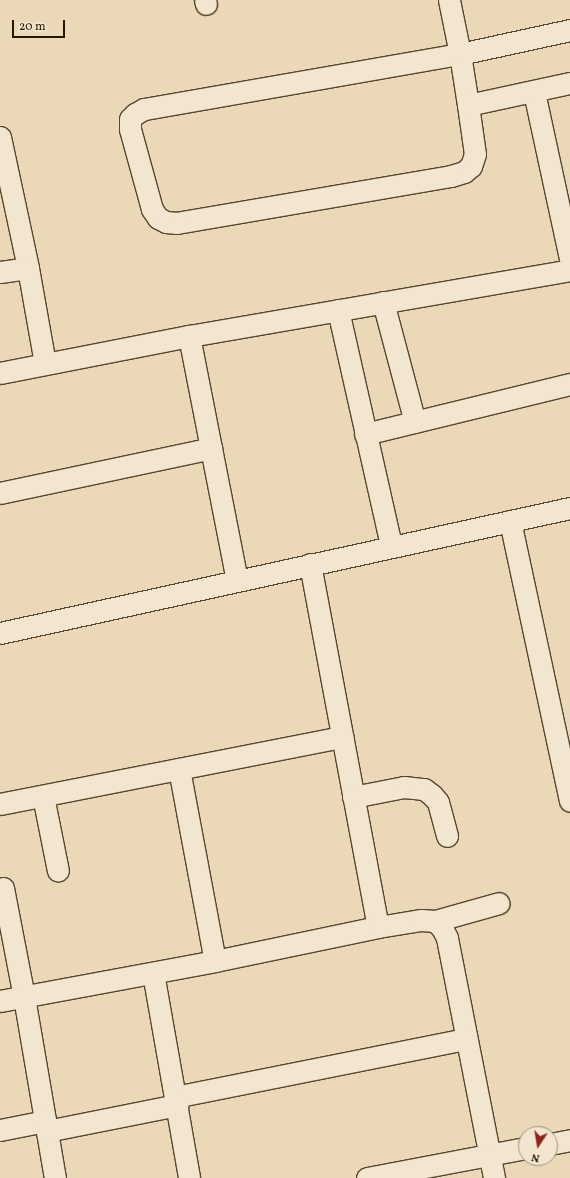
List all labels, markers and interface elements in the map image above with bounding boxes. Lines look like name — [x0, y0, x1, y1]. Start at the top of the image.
scale bar — [14, 12, 67, 38]
text: 20 m — [19, 19, 46, 35]
north arrow — [518, 1126, 558, 1166]
text: N — [530, 1149, 541, 1165]

